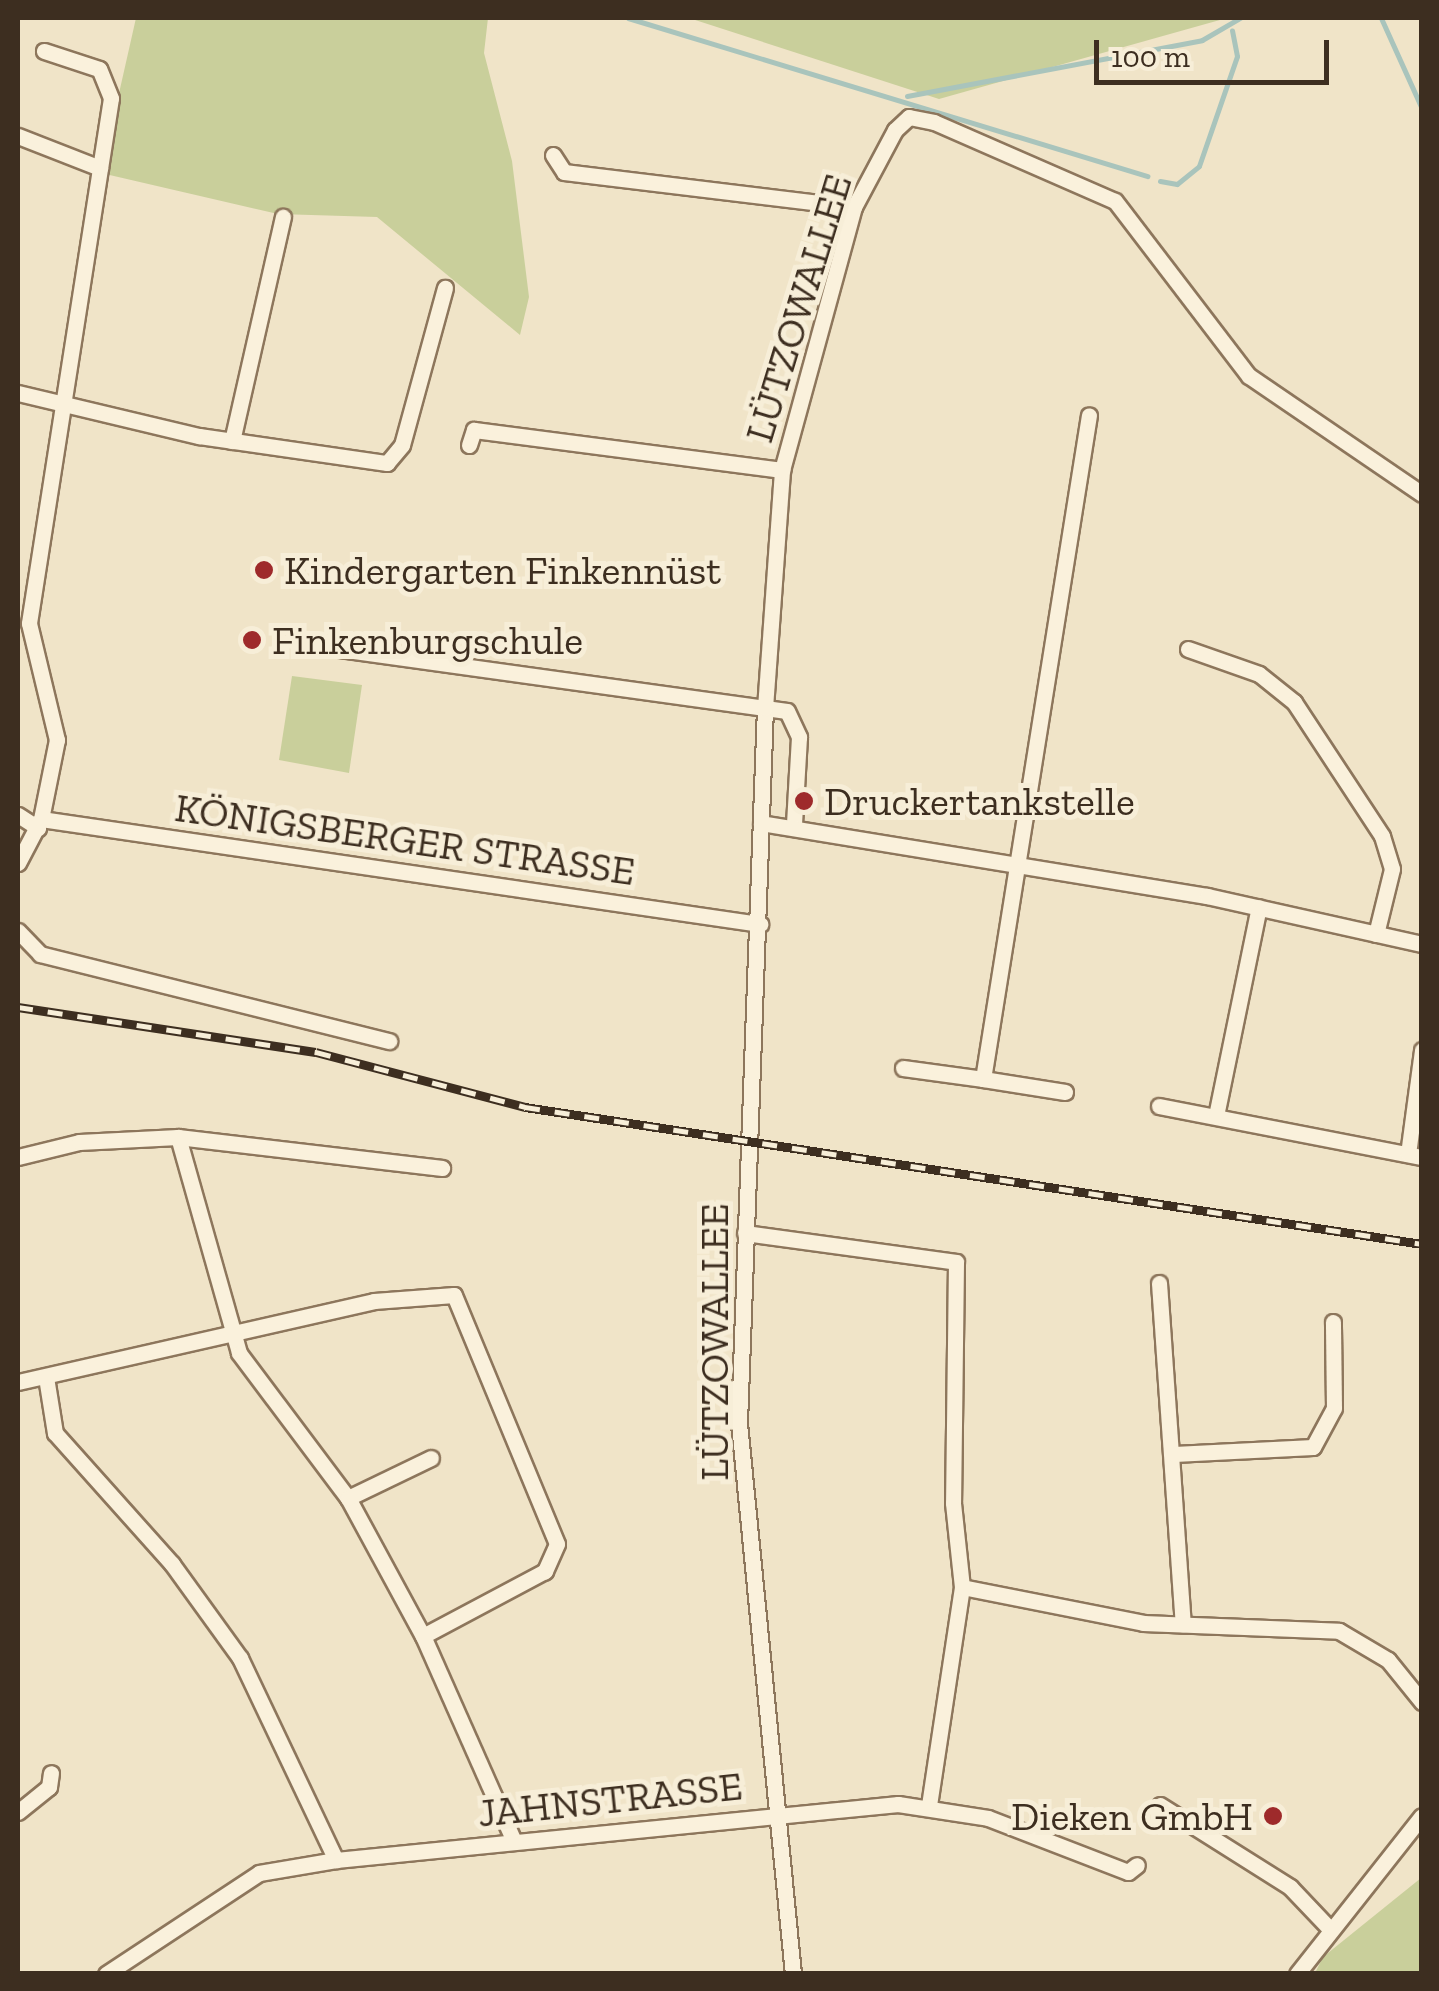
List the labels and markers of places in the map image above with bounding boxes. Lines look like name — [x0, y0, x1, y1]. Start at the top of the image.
place label: Kindergarten Finkennüst — [284, 546, 721, 594]
marker: Kindergarten Finkennüst — [253, 559, 275, 581]
place label: Finkenburgschule — [272, 616, 583, 664]
marker: Finkenburgschule — [241, 629, 263, 651]
place label: Druckertankstelle — [824, 777, 1135, 825]
marker: Druckertankstelle — [793, 790, 815, 812]
place label: Dieken GmbH — [1011, 1792, 1253, 1840]
marker: Dieken GmbH — [1262, 1805, 1284, 1827]

